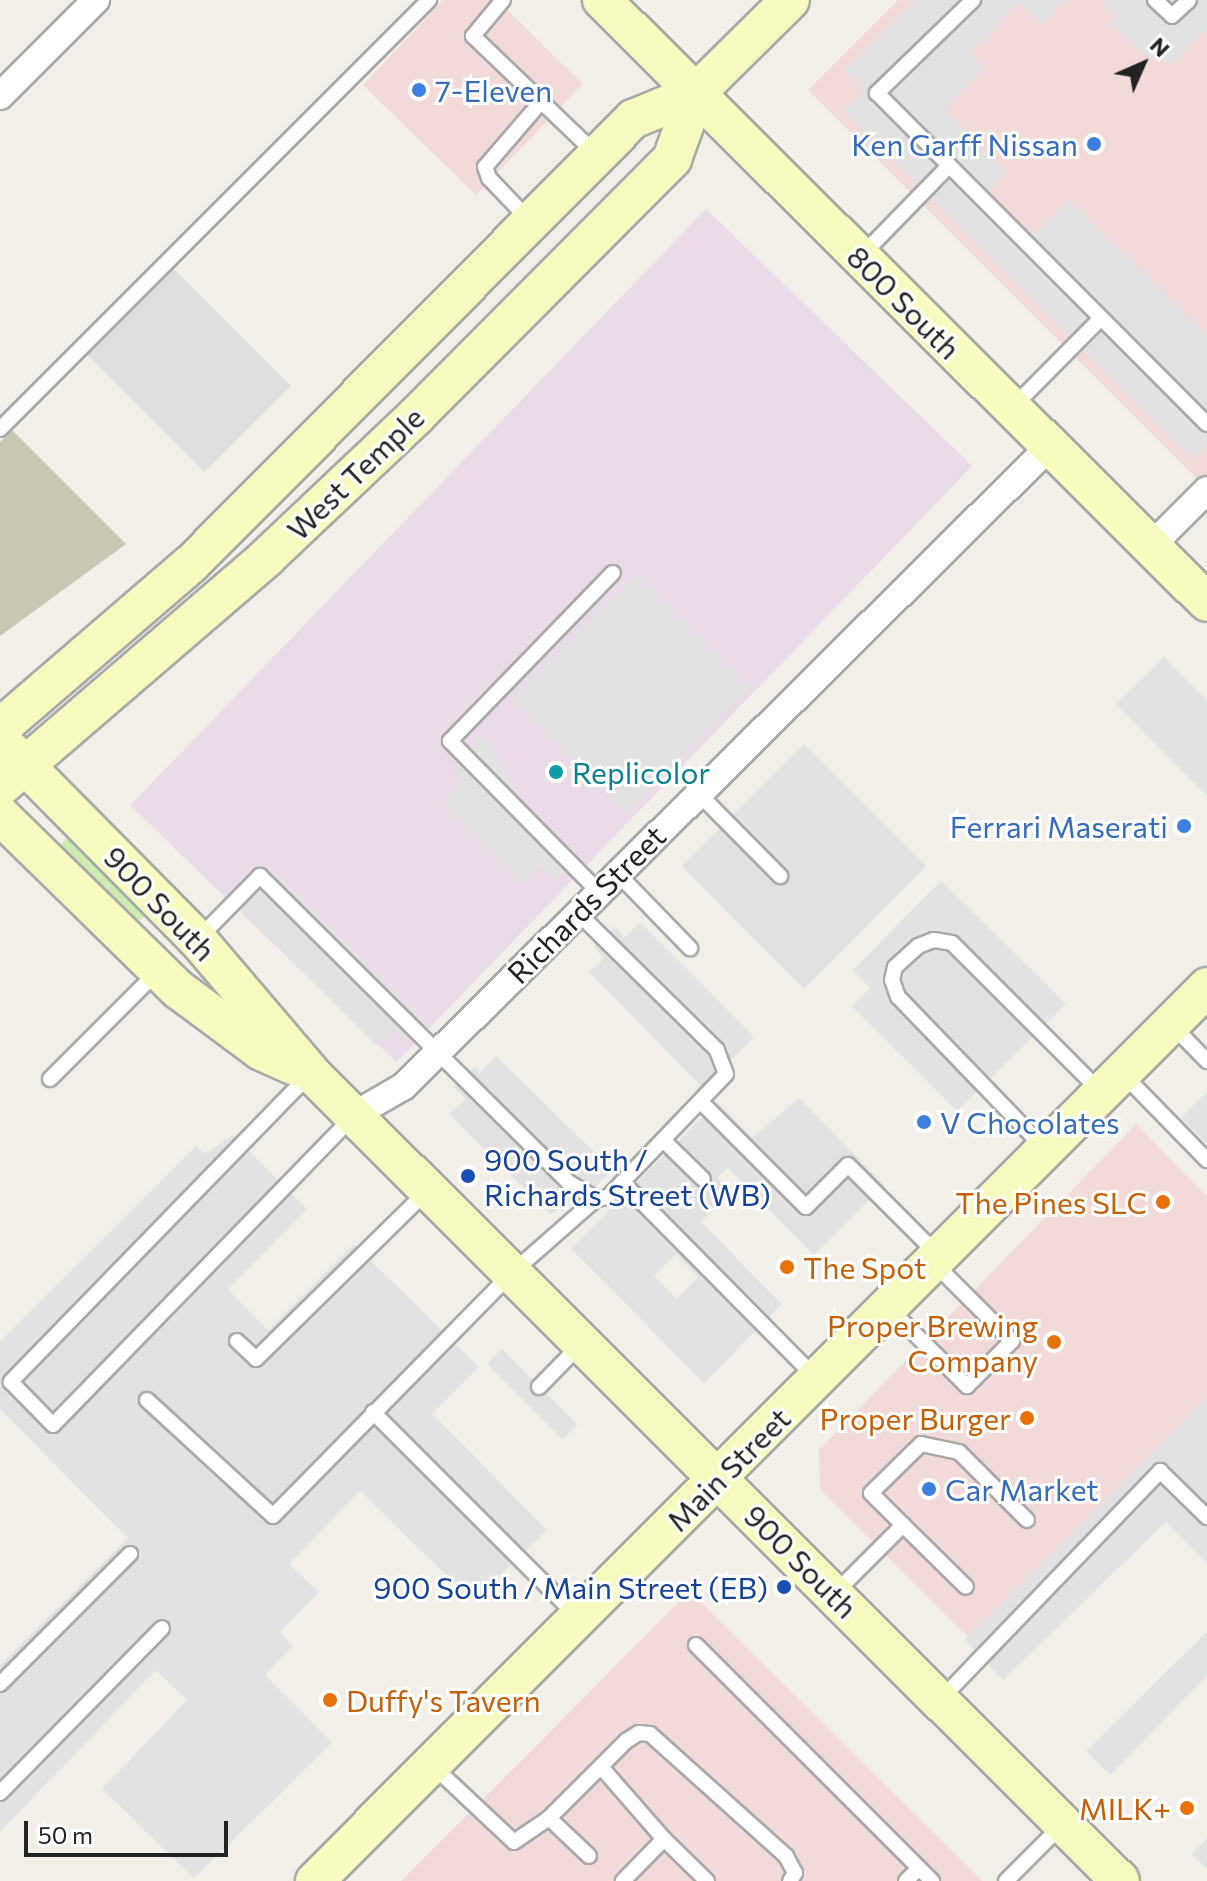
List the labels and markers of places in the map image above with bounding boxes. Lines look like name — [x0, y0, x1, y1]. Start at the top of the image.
place label: 7-Eleven — [435, 72, 552, 108]
marker: 7-Eleven — [410, 81, 428, 99]
place label: Ken Garff Nissan — [851, 126, 1078, 162]
marker: Ken Garff Nissan — [1085, 135, 1103, 153]
place label: Replicolor — [572, 754, 710, 790]
marker: Replicolor — [547, 763, 565, 781]
place label: Ferrari Maserati — [950, 808, 1168, 844]
marker: Ferrari Maserati — [1175, 817, 1193, 835]
place label: V Chocolates — [940, 1104, 1120, 1140]
marker: V Chocolates — [915, 1113, 933, 1131]
place label: 900 South / Richards Street (WB) — [484, 1141, 771, 1212]
marker: 900 South / Richards Street (WB) — [459, 1167, 477, 1185]
place label: The Pines SLC — [955, 1184, 1147, 1220]
marker: The Pines SLC — [1154, 1193, 1172, 1211]
place label: The Spot — [803, 1249, 926, 1285]
marker: The Spot — [778, 1258, 796, 1276]
place label: Proper Brewing Company — [827, 1307, 1038, 1378]
marker: Proper Brewing Company — [1045, 1333, 1063, 1351]
place label: Proper Burger — [820, 1400, 1011, 1436]
marker: Proper Burger — [1018, 1409, 1036, 1427]
place label: Car Market — [945, 1471, 1099, 1507]
marker: Car Market — [920, 1480, 938, 1498]
place label: 900 South / Main Street (EB) — [373, 1569, 768, 1605]
marker: 900 South / Main Street (EB) — [775, 1578, 793, 1596]
place label: Duffy's Tavern — [346, 1682, 541, 1718]
marker: Duffy's Tavern — [321, 1691, 339, 1709]
place label: MILK+ — [1079, 1790, 1171, 1826]
marker: MILK+ — [1178, 1799, 1196, 1817]

